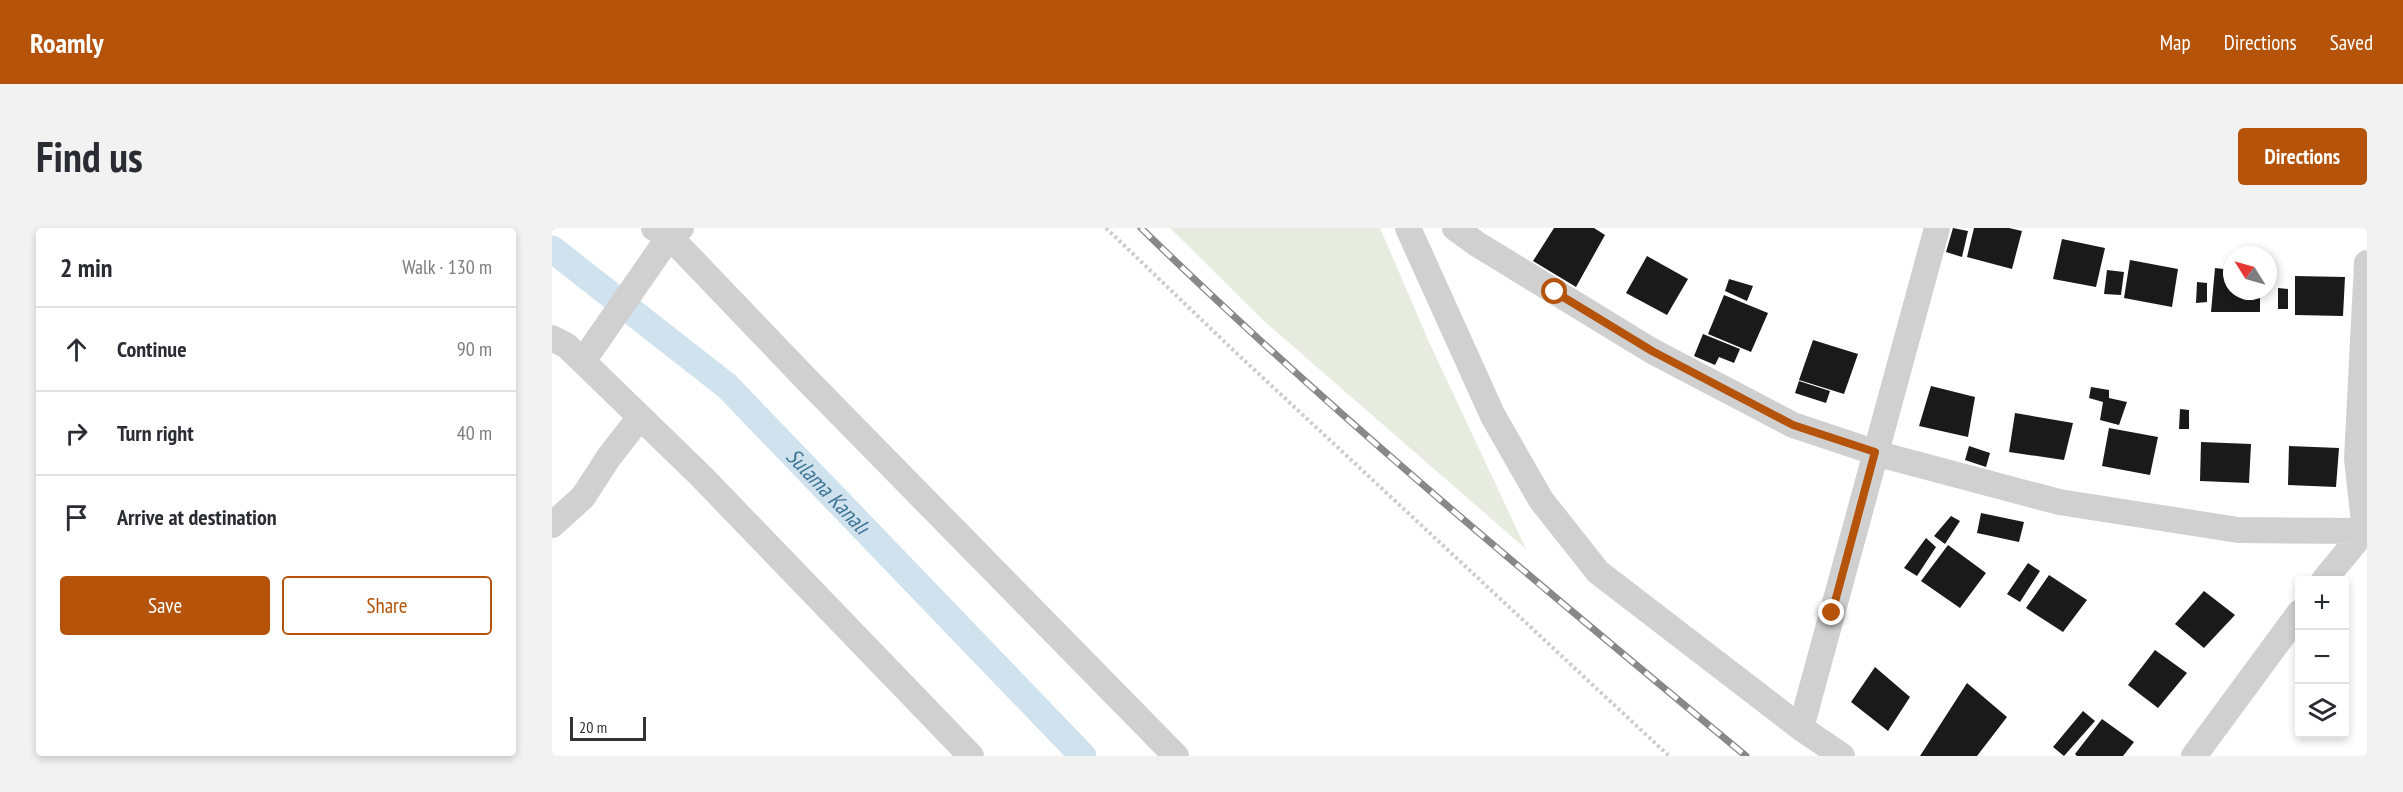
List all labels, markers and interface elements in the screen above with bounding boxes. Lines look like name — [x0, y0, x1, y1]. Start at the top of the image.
text: Roamly — [30, 24, 104, 61]
text: Map — [2160, 29, 2191, 56]
text: Directions — [2224, 29, 2297, 56]
text: Saved — [2330, 29, 2373, 56]
button: Directions — [2238, 128, 2367, 185]
text: Find us — [36, 129, 143, 184]
north arrow — [2223, 246, 2277, 300]
text: 2 min — [60, 251, 113, 284]
text: Walk · 130 m — [402, 254, 492, 280]
route start — [1541, 278, 1567, 304]
icon: ahead — [60, 333, 93, 366]
text: Continue — [117, 335, 187, 363]
text: 90 m — [457, 336, 492, 362]
icon: right — [60, 417, 93, 450]
text: Turn right — [117, 419, 194, 447]
text: 40 m — [457, 420, 492, 446]
water label: Sulama Kanalı — [780, 442, 877, 541]
icon: arrive — [60, 501, 93, 534]
text: Arrive at destination — [117, 503, 277, 531]
button: Save — [60, 576, 270, 635]
button: Share — [282, 576, 492, 635]
map controls — [2295, 576, 2349, 738]
button: + — [2295, 576, 2349, 630]
route end — [1818, 599, 1844, 625]
button: − — [2295, 630, 2349, 684]
button: layers — [2295, 684, 2349, 738]
scale bar — [570, 714, 646, 742]
text: 20 m — [579, 717, 607, 737]

